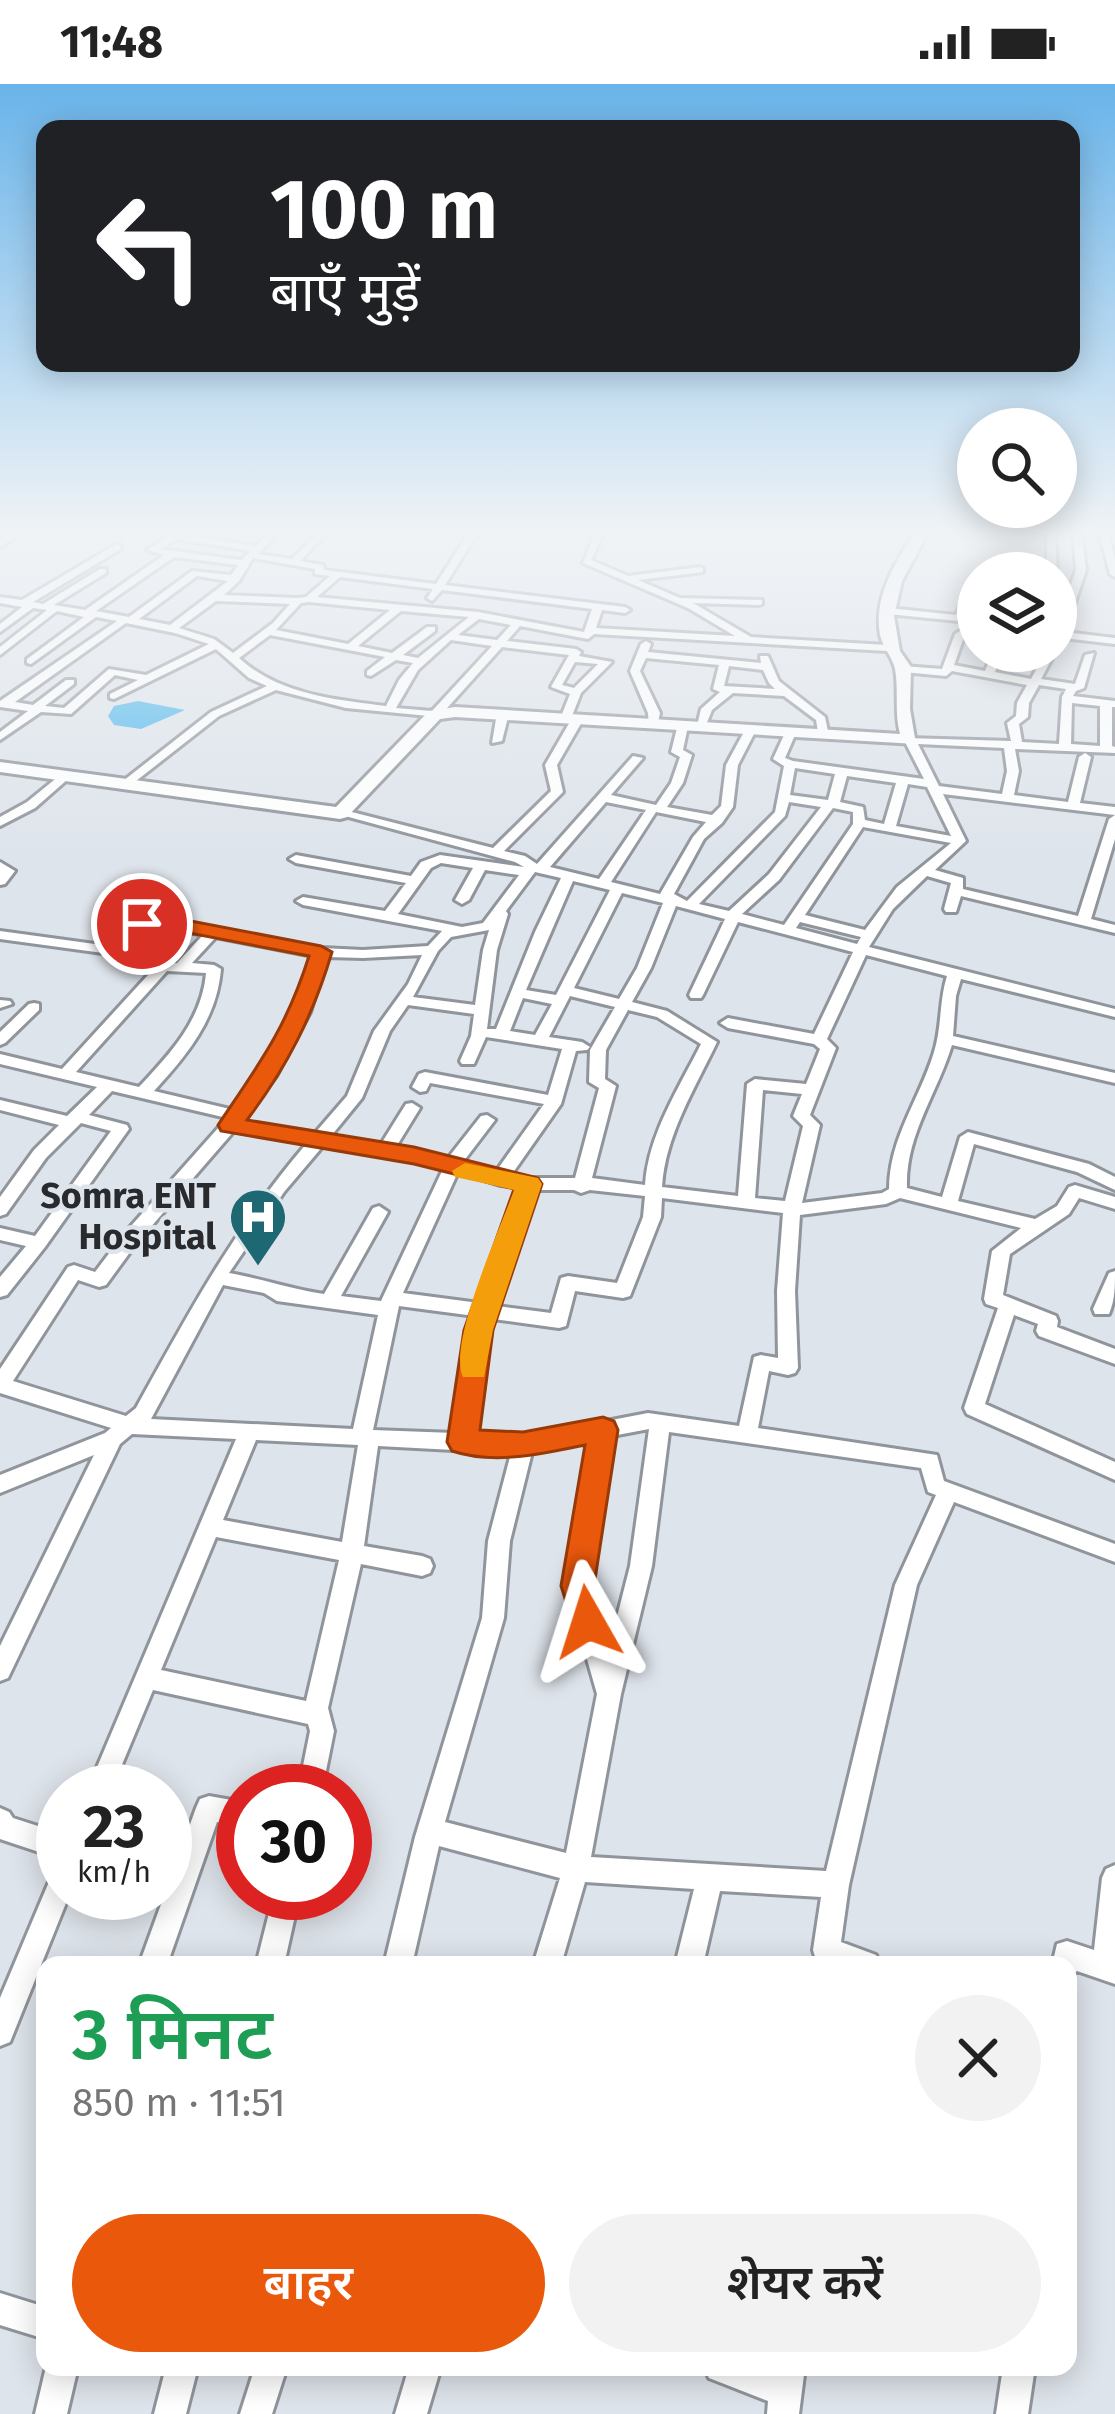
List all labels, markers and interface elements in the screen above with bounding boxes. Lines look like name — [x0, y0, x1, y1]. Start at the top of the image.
text: 11:48 — [60, 15, 163, 69]
text: 100 m — [270, 159, 498, 260]
icon: left — [72, 168, 228, 324]
text: बाएँ मुड़ें — [270, 261, 420, 325]
map controls — [957, 408, 1077, 672]
button: search — [957, 408, 1077, 528]
button: layers — [957, 552, 1077, 672]
pin — [91, 873, 193, 975]
icon: arrive — [109, 891, 175, 957]
place label: Somra ENT Hospital — [40, 1174, 217, 1259]
hospital icon: Somra ENT Hospital — [227, 1186, 289, 1268]
position arrow — [525, 1559, 651, 1685]
speed limit sign: 30 — [216, 1764, 372, 1920]
text: 23 — [83, 1791, 145, 1863]
text: km/h — [77, 1854, 151, 1890]
text: 3 मिनट — [72, 1992, 273, 2078]
button: close — [915, 1995, 1041, 2121]
text: 850 m · 11:51 — [72, 2080, 286, 2126]
button: बाहर — [72, 2214, 545, 2352]
button: शेयर करें — [569, 2214, 1041, 2352]

